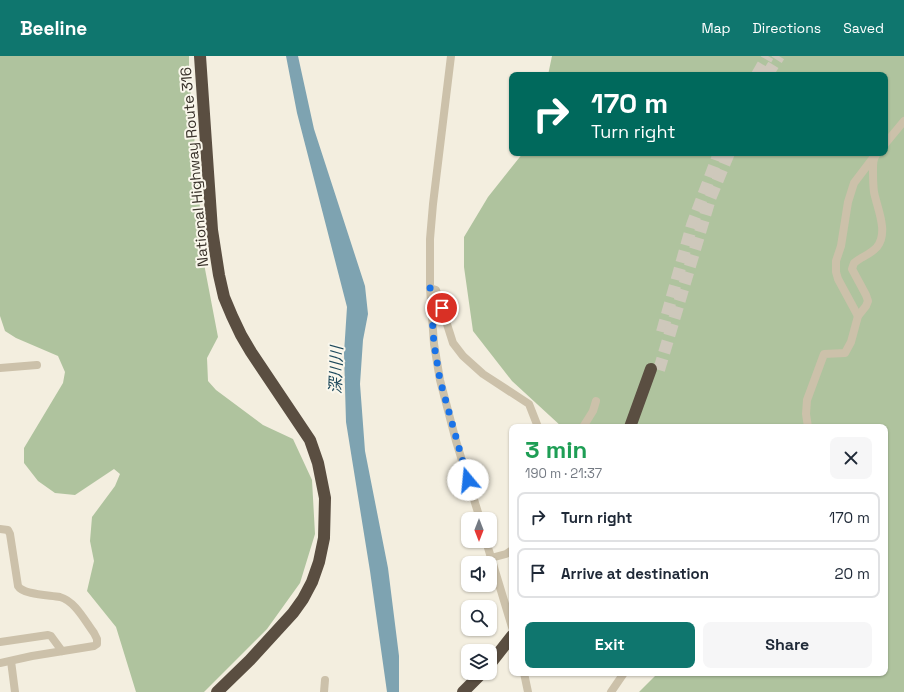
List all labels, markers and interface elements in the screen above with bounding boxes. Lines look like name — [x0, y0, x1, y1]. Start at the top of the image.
text: Beeline — [20, 16, 87, 41]
text: Map — [701, 19, 731, 37]
text: Directions — [753, 19, 821, 37]
text: Saved — [843, 19, 884, 37]
street label: National Highway Route 316 — [176, 66, 212, 268]
text: 170 m — [591, 85, 668, 121]
icon: right — [525, 88, 577, 140]
text: Turn right — [591, 120, 675, 143]
pin — [425, 291, 459, 325]
icon: arrive — [431, 297, 453, 319]
water label: 深川川 — [325, 344, 347, 394]
text: 3 min — [525, 434, 587, 465]
button: close — [830, 437, 872, 479]
position arrow — [447, 459, 489, 501]
text: 190 m · 21:37 — [525, 465, 602, 482]
icon: right — [527, 506, 549, 528]
text: Turn right — [561, 508, 632, 527]
text: 170 m — [829, 508, 870, 527]
north arrow — [461, 512, 497, 548]
map controls — [461, 512, 497, 680]
button: sound — [461, 556, 497, 592]
icon: arrive — [527, 562, 549, 584]
text: Arrive at destination — [561, 564, 709, 583]
text: 20 m — [835, 564, 870, 583]
button: search — [461, 600, 497, 636]
button: Exit — [525, 622, 695, 668]
button: Share — [703, 622, 872, 668]
button: layers — [461, 644, 497, 680]

